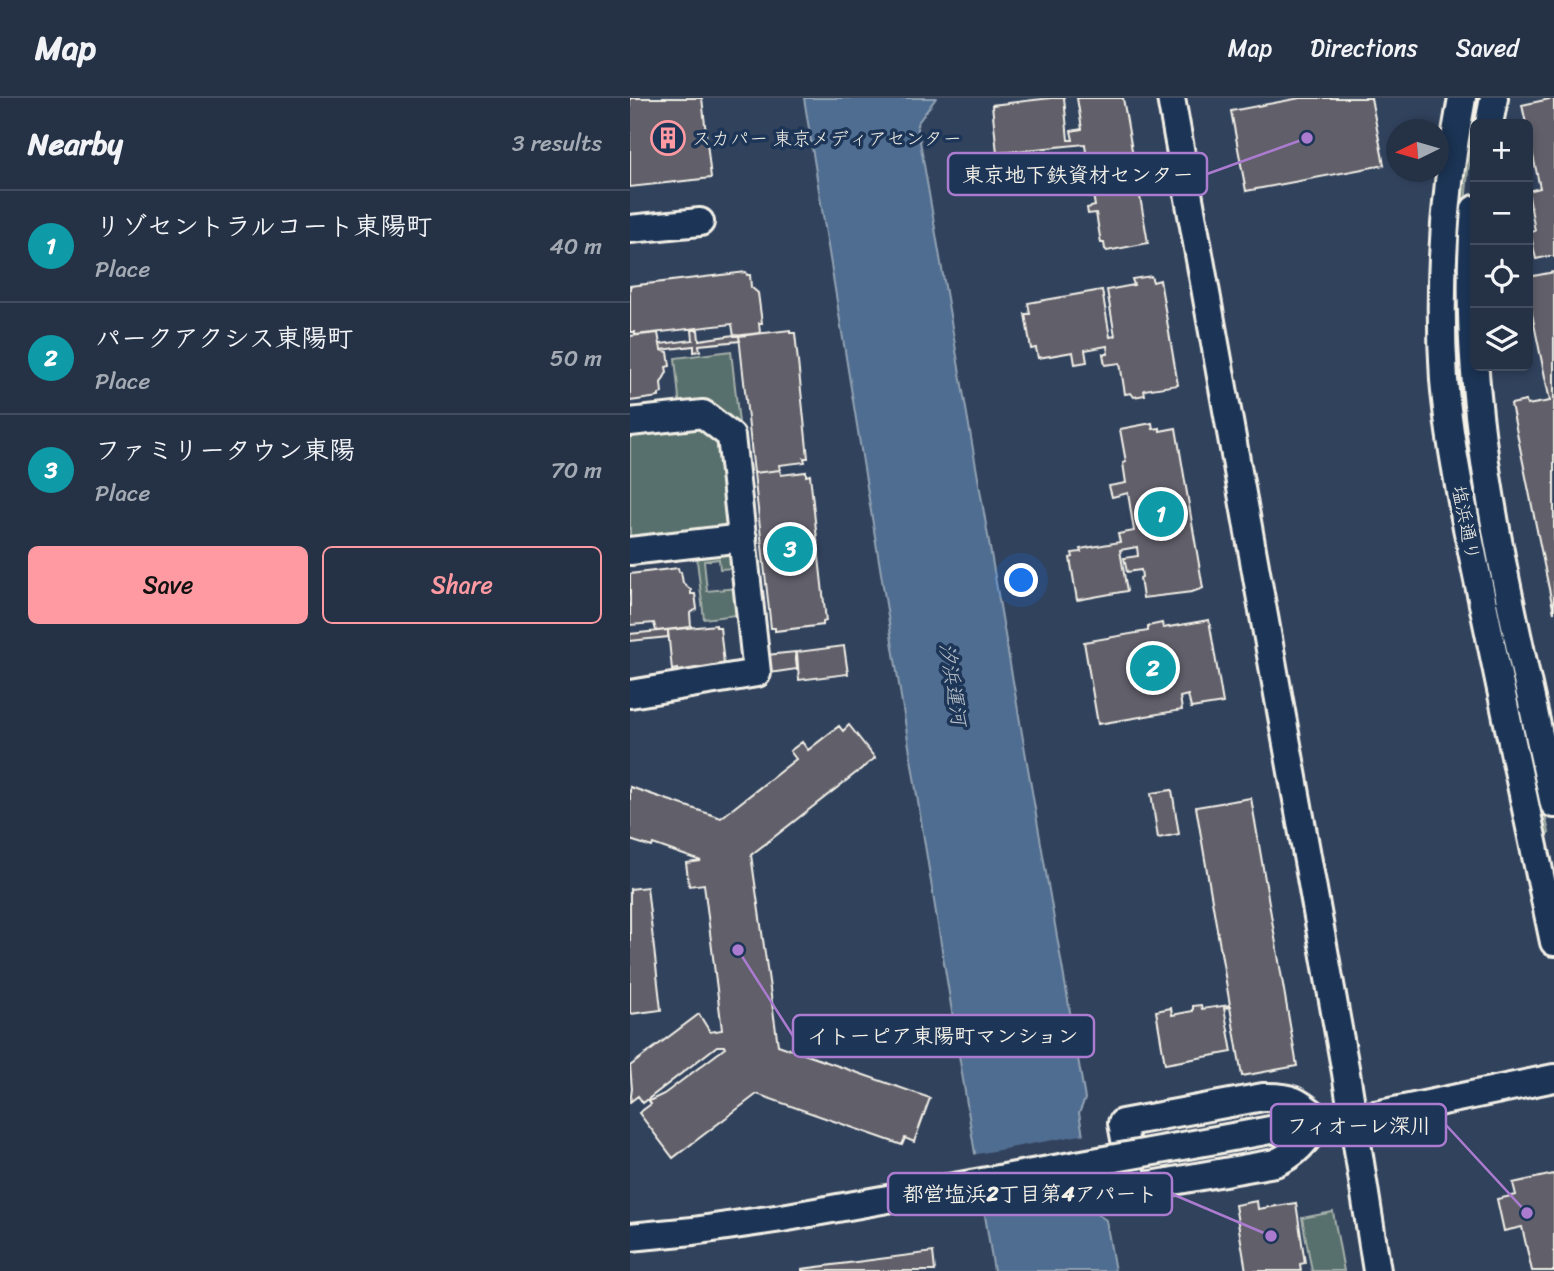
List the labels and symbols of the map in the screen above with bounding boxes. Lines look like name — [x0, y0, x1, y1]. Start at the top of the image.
building icon: スカパー 東京メディアセンター — [649, 119, 687, 157]
north arrow — [1386, 119, 1449, 182]
place label: スカパー 東京メディアセンター — [692, 122, 962, 155]
callout: 東京地下鉄資材センター — [948, 153, 1207, 195]
text: 東京地下鉄資材センター — [963, 156, 1194, 194]
street label: 塩浜通り — [1443, 483, 1489, 563]
pin: 1 — [1138, 488, 1184, 540]
pin: 3 — [767, 523, 813, 575]
your location — [1004, 563, 1038, 597]
water label: 汐浜運河 — [928, 640, 979, 731]
pin: 2 — [1130, 642, 1176, 694]
callout: イトーピア東陽町マンション — [793, 1015, 1094, 1057]
text: イトーピア東陽町マンション — [808, 1017, 1078, 1055]
callout: フィオーレ深川 — [1271, 1104, 1446, 1146]
text: フィオーレ深川 — [1287, 1107, 1431, 1145]
callout: 都営塩浜2丁目第4アパート — [888, 1173, 1172, 1215]
text: 都営塩浜2丁目第4アパート — [903, 1175, 1157, 1213]

